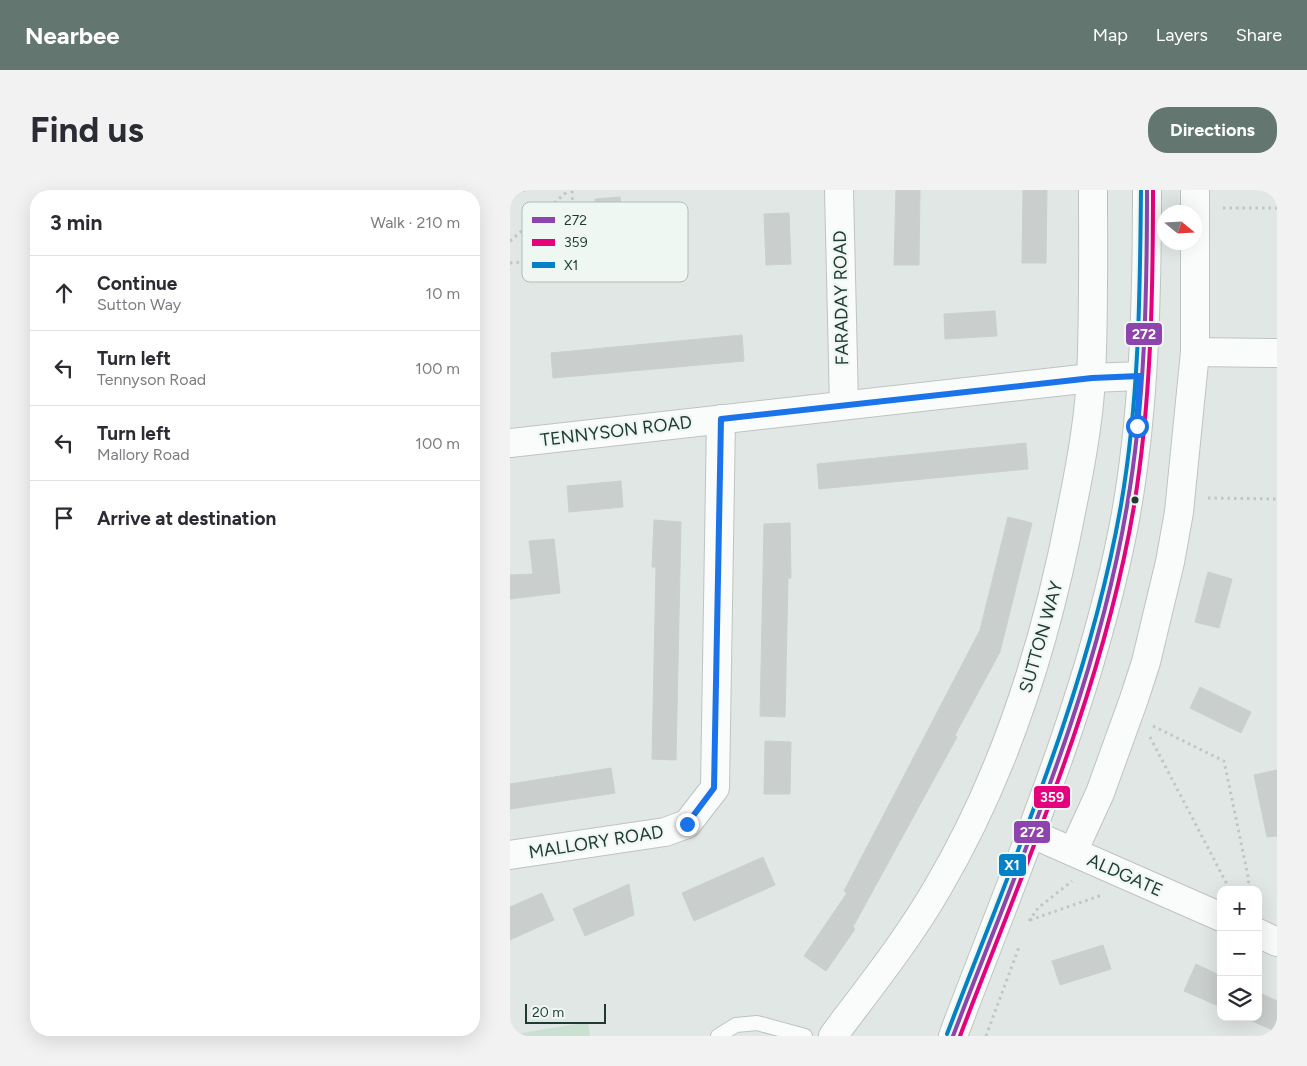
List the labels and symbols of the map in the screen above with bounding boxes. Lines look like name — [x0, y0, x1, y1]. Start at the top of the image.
legend — [522, 202, 688, 282]
north arrow — [1157, 205, 1202, 250]
text: 272 — [564, 212, 587, 229]
street label: FARADAY ROAD — [829, 230, 853, 366]
text: 359 — [564, 234, 588, 251]
text: X1 — [564, 257, 578, 274]
line badge: 272 — [1125, 322, 1163, 346]
text: 272 — [1132, 326, 1156, 343]
street label: TENNYSON ROAD — [539, 411, 693, 451]
route start — [1126, 415, 1149, 438]
unlabelled marker — [1130, 495, 1140, 505]
street label: SUTTON WAY — [1015, 578, 1068, 695]
line badge: 359 — [1033, 785, 1071, 809]
text: 359 — [1040, 789, 1064, 806]
route end — [676, 813, 699, 836]
street label: MALLORY ROAD — [527, 820, 665, 864]
line badge: 272 — [1013, 820, 1051, 844]
text: 272 — [1020, 824, 1044, 841]
street label: ALDGATE — [1084, 849, 1166, 901]
line badge: X1 — [998, 853, 1027, 877]
text: X1 — [1004, 857, 1020, 874]
scale bar — [525, 1001, 606, 1024]

